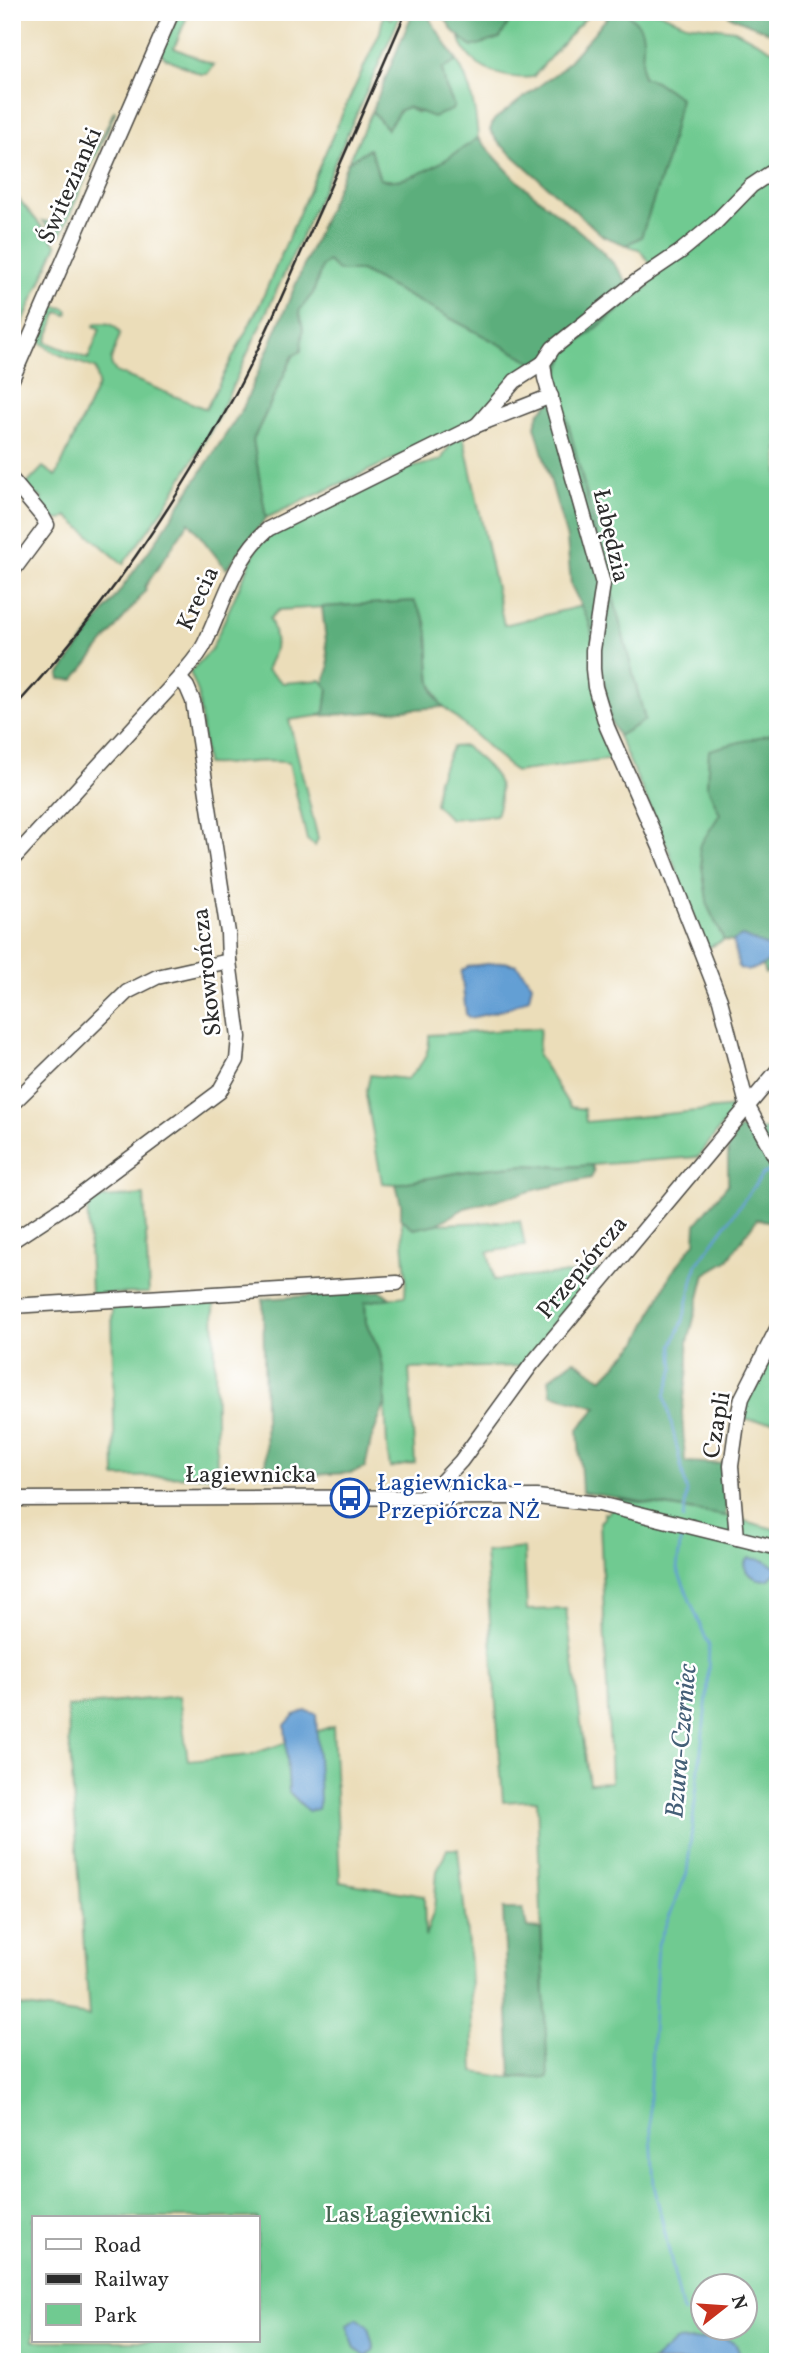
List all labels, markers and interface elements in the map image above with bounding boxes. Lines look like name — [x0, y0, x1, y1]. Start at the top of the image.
street label: Świtezianki — [30, 122, 112, 250]
street label: Łabędzia — [583, 486, 637, 586]
street label: Krecia — [169, 561, 229, 637]
street label: Skowrończa — [184, 906, 232, 1038]
street label: Przepiórcza — [530, 1209, 636, 1327]
street label: Czapli — [695, 1389, 741, 1461]
street label: Łagiewnicka — [185, 1459, 317, 1493]
place label: Łagiewnicka - Przepiórcza NŻ — [377, 1467, 541, 1529]
bus stop icon: Łagiewnicka - Przepiórcza NŻ — [329, 1477, 371, 1519]
water label: Bzura-Czerniec — [657, 1662, 707, 1820]
park label: Las Łagiewnicki — [324, 2199, 492, 2233]
legend — [32, 2216, 259, 2342]
text: Road — [94, 2232, 141, 2261]
text: Railway — [94, 2266, 170, 2295]
north arrow — [688, 2272, 758, 2342]
text: N — [724, 2292, 753, 2313]
text: Park — [94, 2302, 137, 2331]

